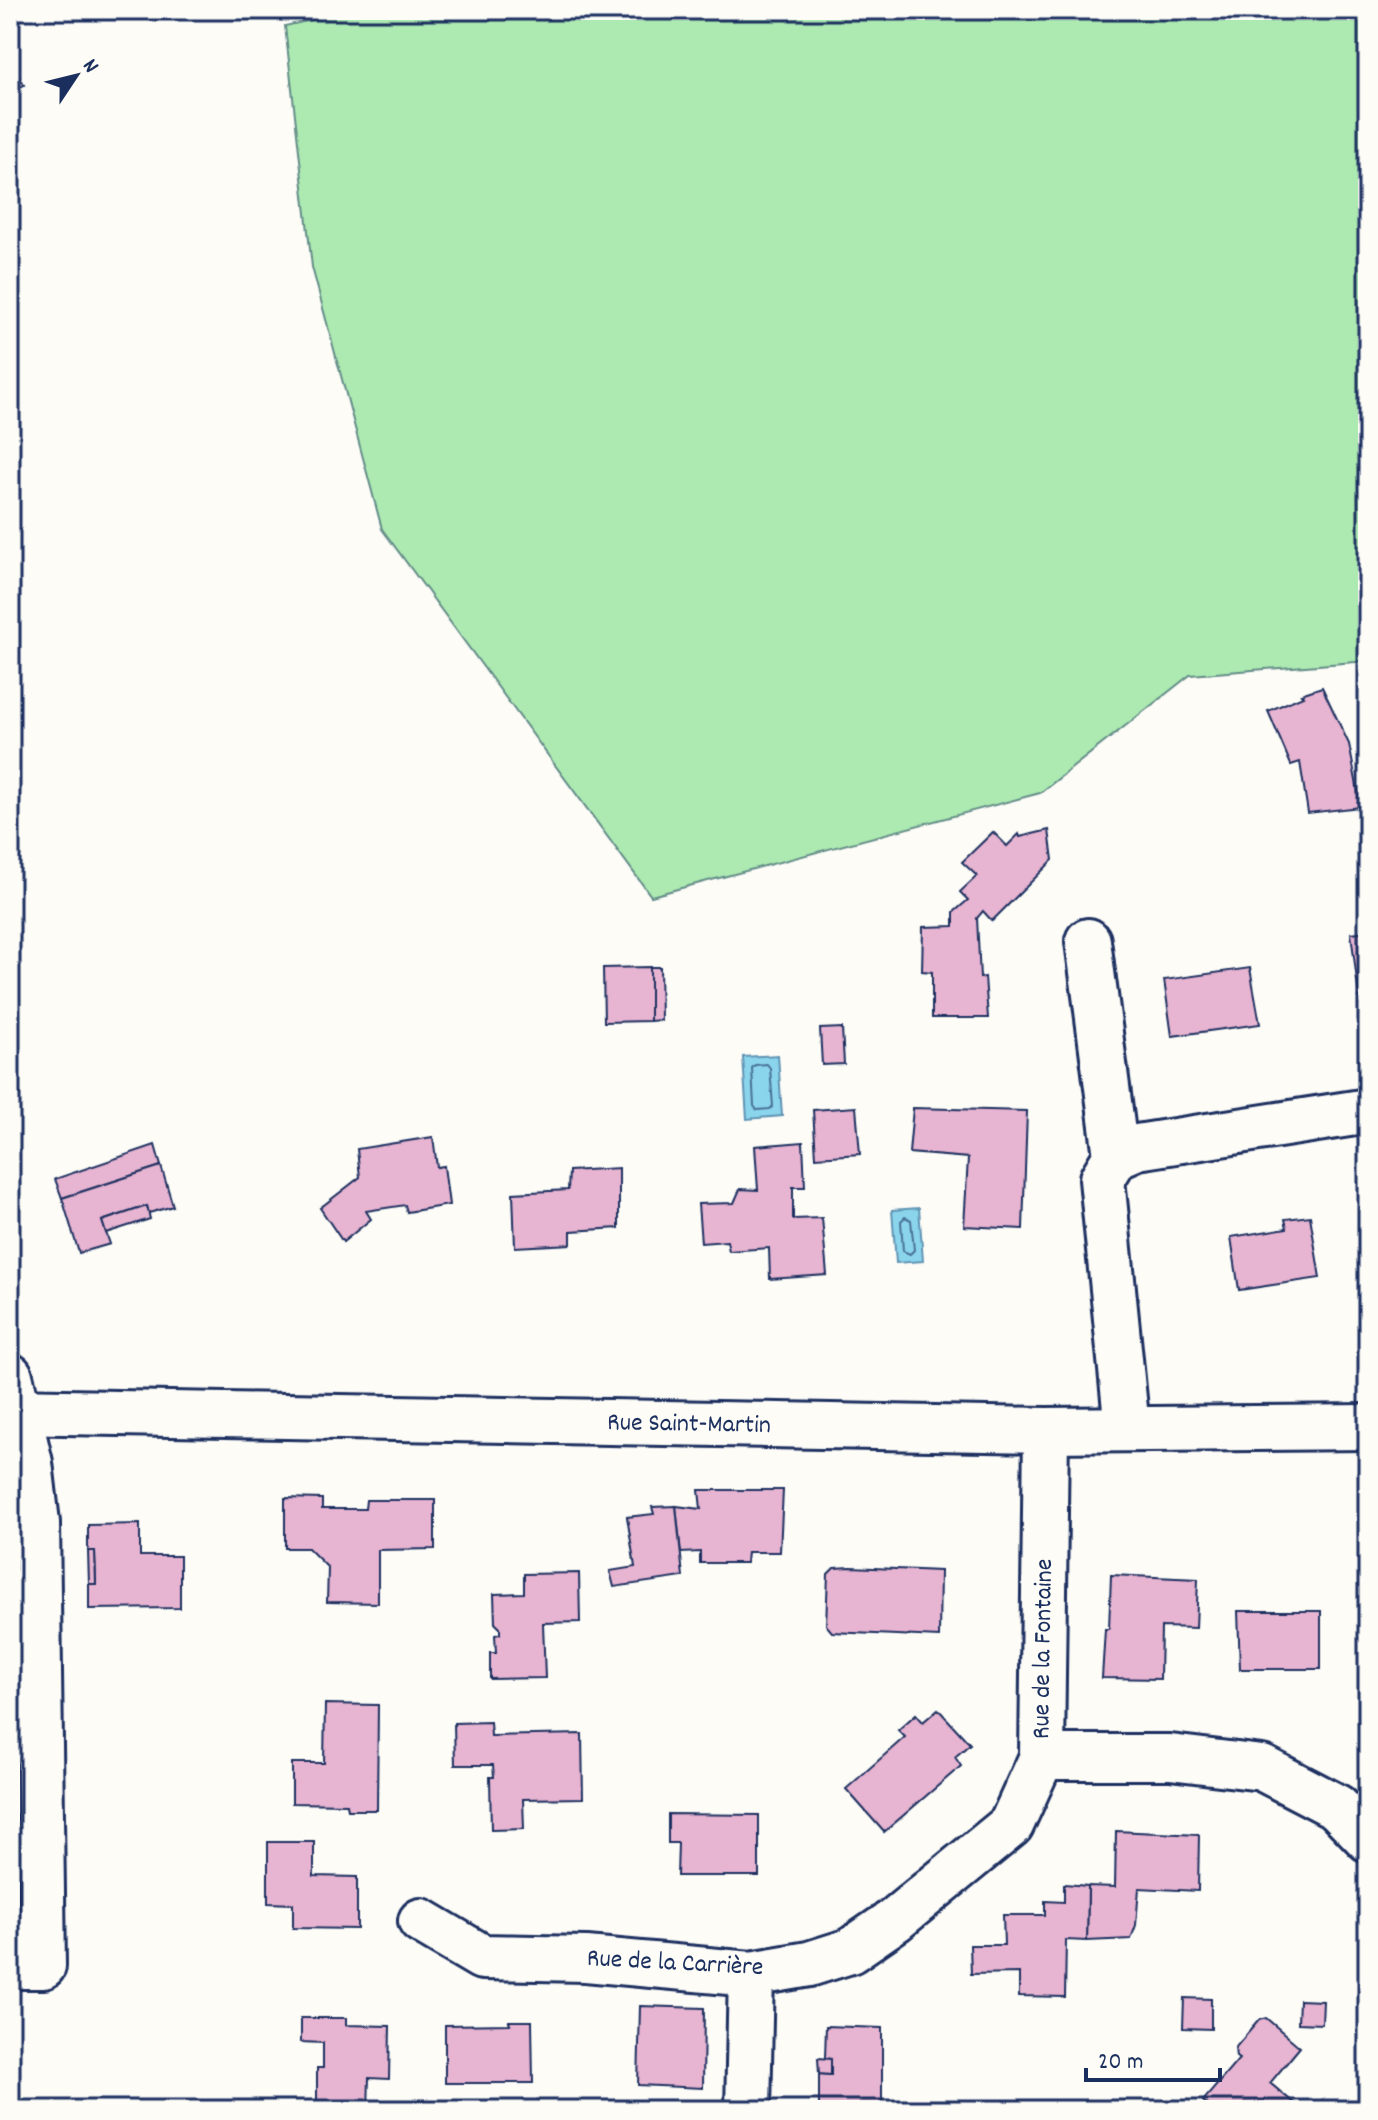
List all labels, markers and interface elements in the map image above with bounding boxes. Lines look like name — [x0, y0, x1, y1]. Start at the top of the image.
north arrow — [36, 36, 116, 116]
text: N — [74, 53, 105, 80]
street label: Rue Saint-Martin — [607, 1405, 771, 1445]
street label: Rue de la Fontaine — [1024, 1559, 1064, 1739]
street label: Rue de la Carrière — [586, 1941, 764, 1987]
scale bar — [1086, 2032, 1220, 2082]
text: 20 m — [1098, 2046, 1144, 2080]

